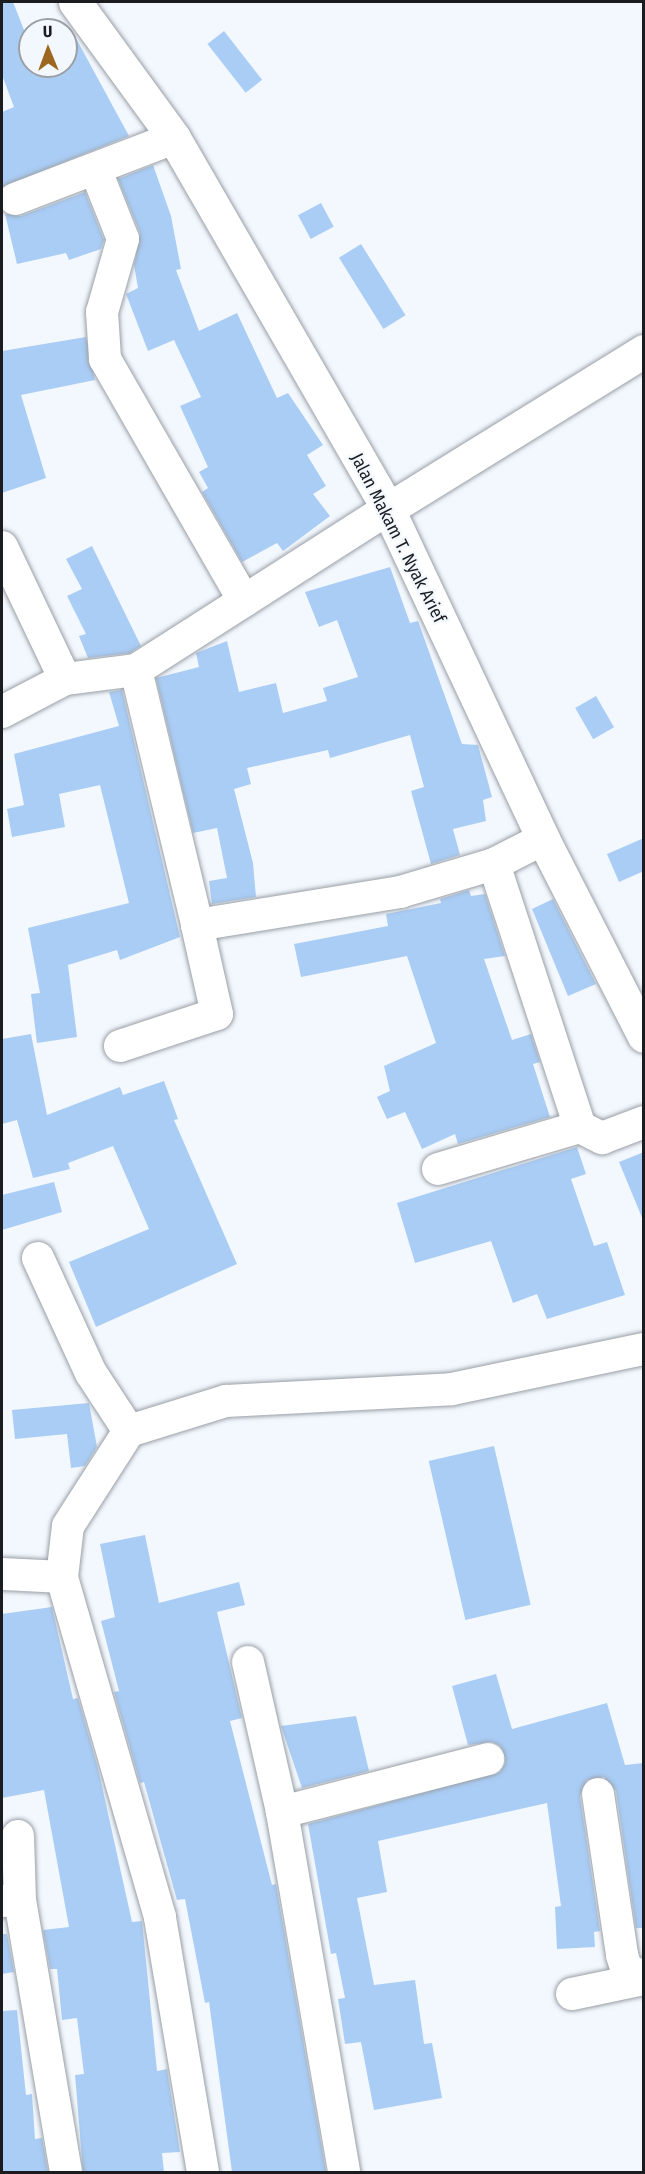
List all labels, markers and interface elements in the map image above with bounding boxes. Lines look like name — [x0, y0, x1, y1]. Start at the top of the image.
north arrow — [18, 18, 78, 78]
text: U — [43, 22, 53, 41]
street label: Jalan Makam T. Nyak Arief — [346, 450, 450, 626]

